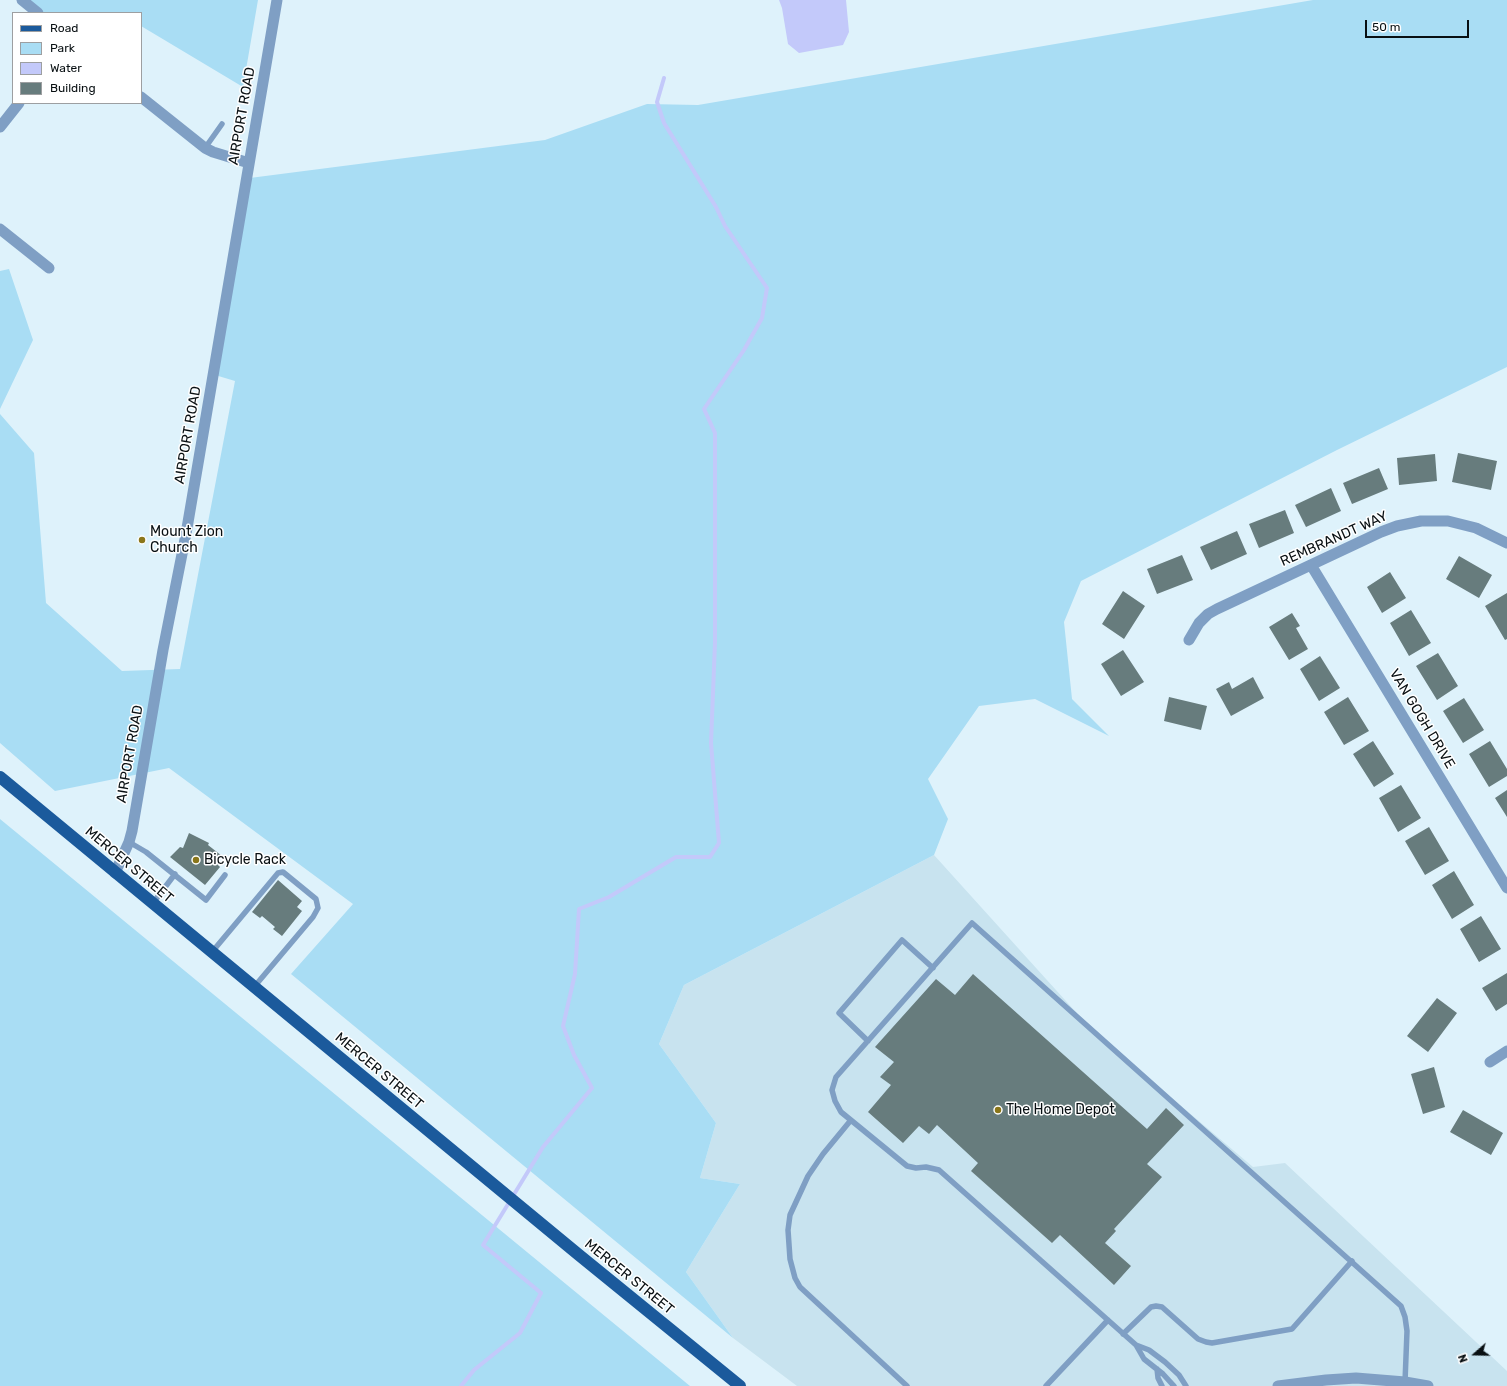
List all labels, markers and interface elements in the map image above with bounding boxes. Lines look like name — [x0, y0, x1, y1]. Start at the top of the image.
legend — [12, 12, 142, 104]
scale bar — [1367, 12, 1471, 38]
text: 50 m — [1372, 20, 1400, 34]
text: Road — [50, 21, 78, 35]
text: Park — [50, 41, 75, 55]
text: Water — [50, 61, 82, 75]
street label: AIRPORT ROAD — [225, 66, 259, 166]
text: Building — [50, 81, 96, 95]
street label: AIRPORT ROAD — [171, 385, 205, 485]
street label: REMBRANDT WAY — [1278, 508, 1390, 570]
place label: Mount Zion Church — [150, 524, 223, 556]
marker: Mount Zion Church — [137, 535, 147, 545]
street label: VAN GOGH DRIVE — [1386, 666, 1458, 772]
street label: AIRPORT ROAD — [113, 704, 147, 804]
street label: MERCER STREET — [81, 823, 177, 907]
place label: Bicycle Rack — [204, 852, 286, 868]
marker: Bicycle Rack — [191, 855, 201, 865]
street label: MERCER STREET — [331, 1029, 427, 1113]
place label: The Home Depot — [1006, 1102, 1115, 1118]
marker: The Home Depot — [993, 1105, 1003, 1115]
street label: MERCER STREET — [581, 1236, 677, 1318]
north arrow — [1455, 1334, 1495, 1374]
text: N — [1456, 1352, 1471, 1364]

